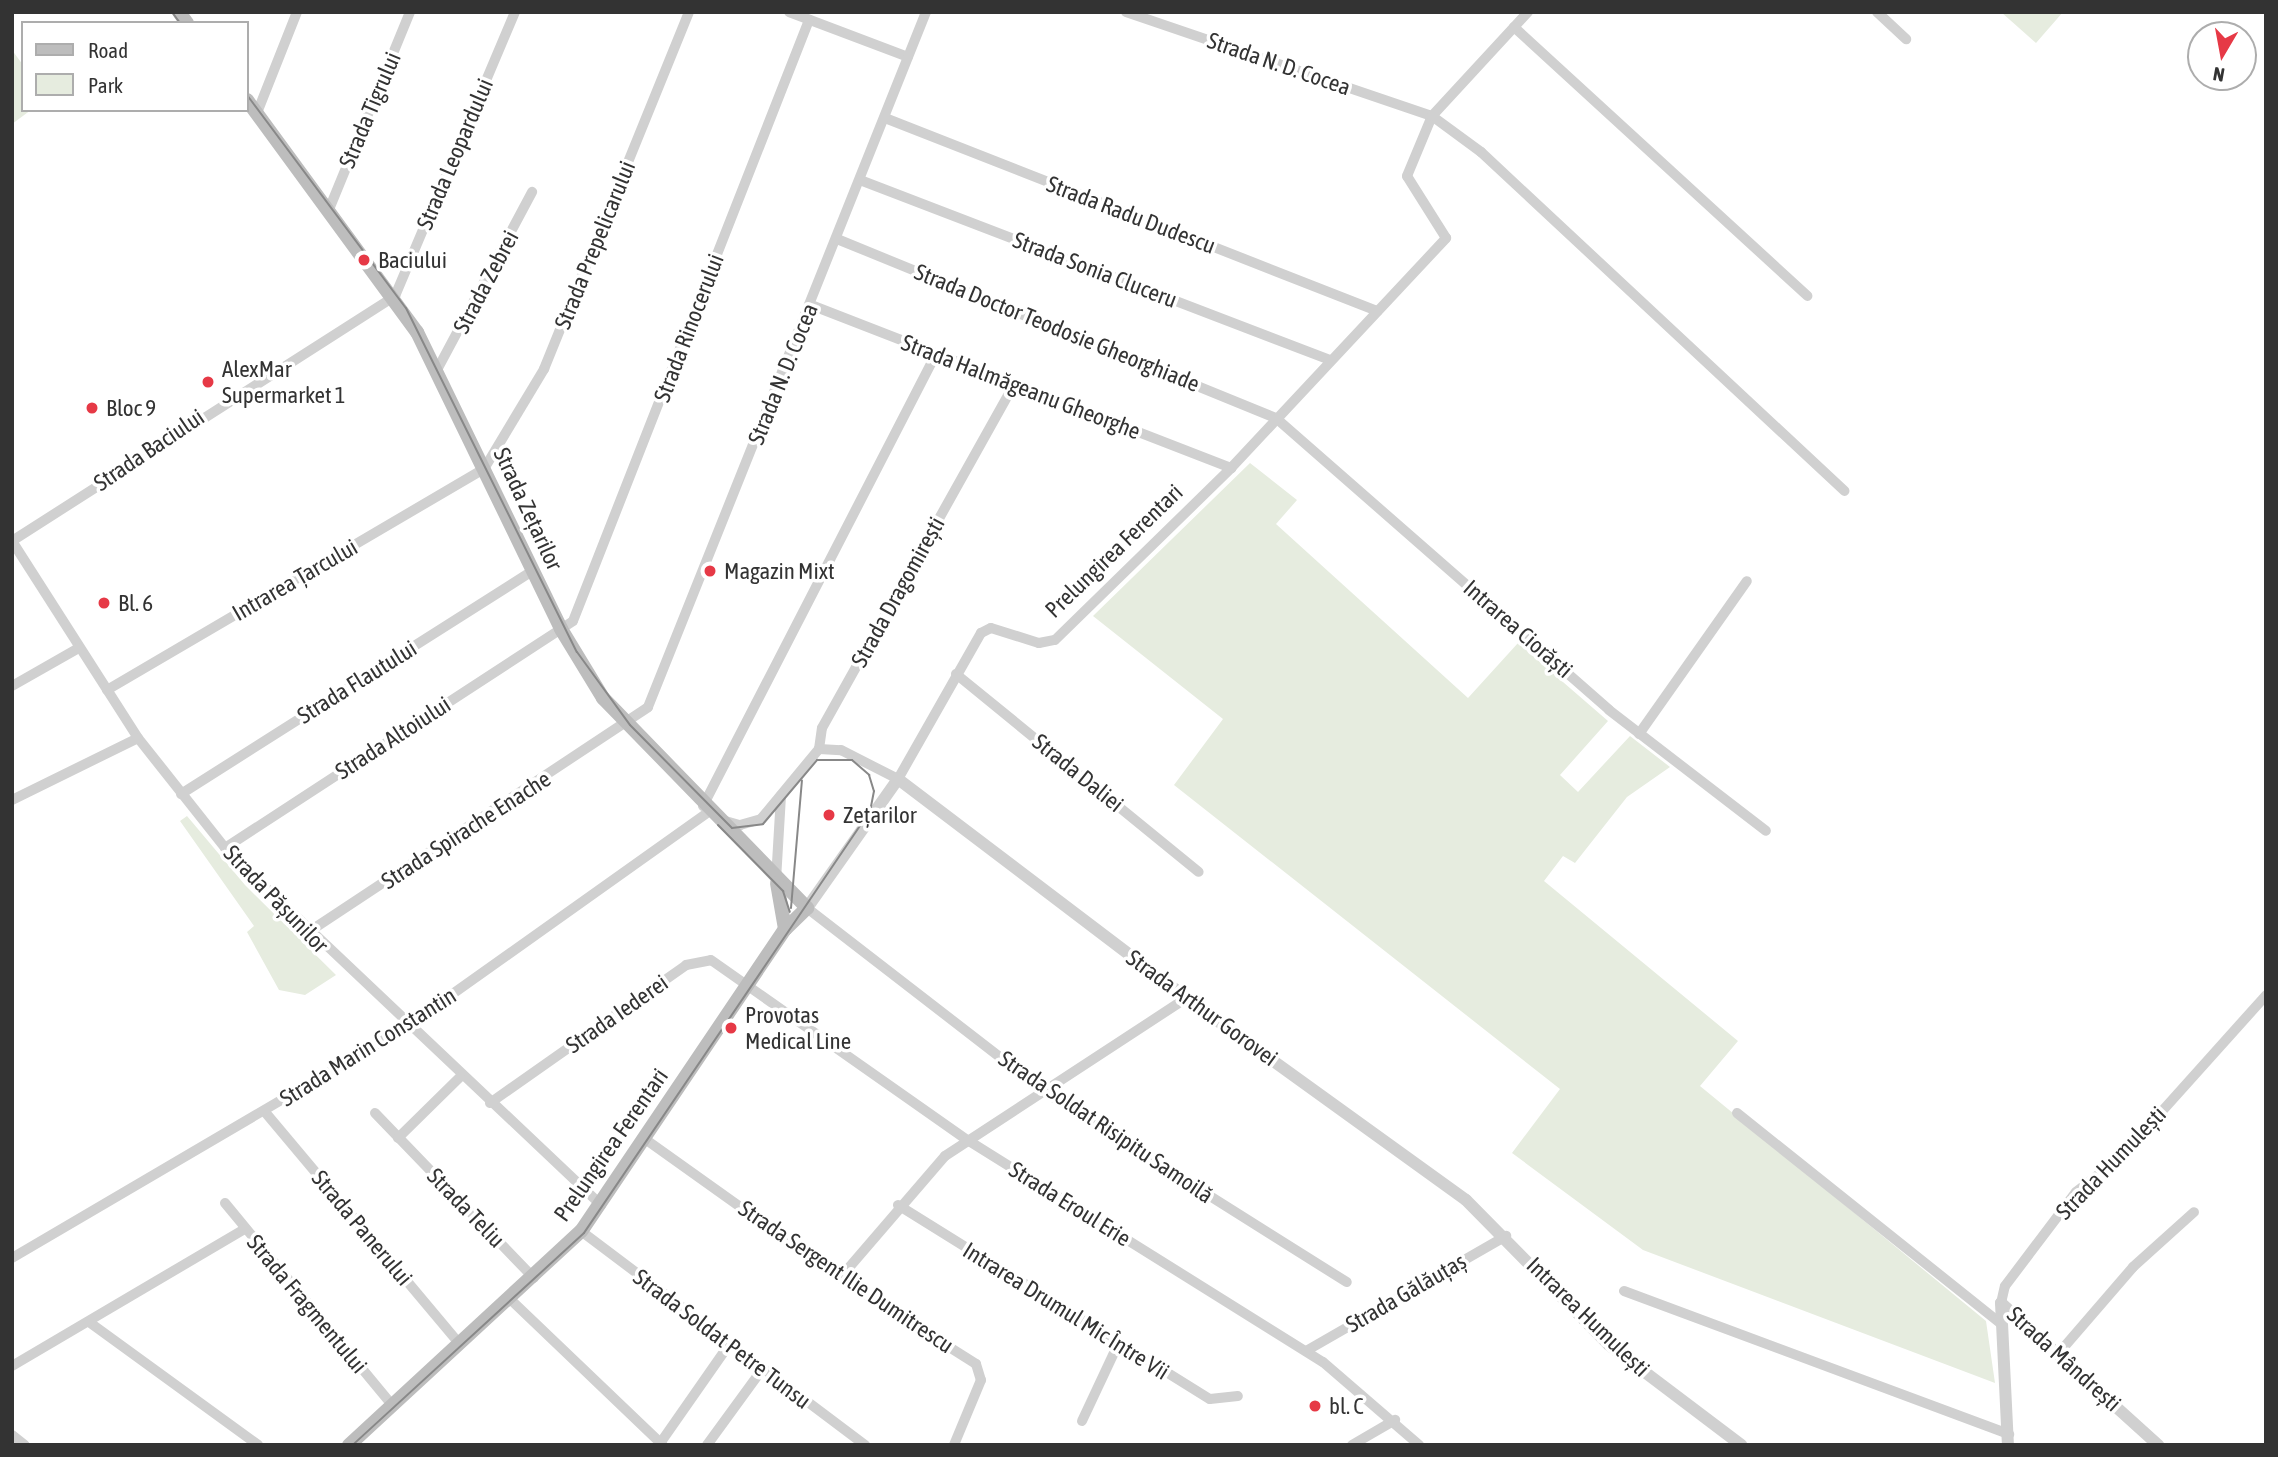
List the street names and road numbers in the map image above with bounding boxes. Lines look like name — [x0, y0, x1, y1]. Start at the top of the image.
street label: Strada N. D. Cocea — [1204, 27, 1354, 101]
street label: Strada Tigrului — [333, 48, 407, 172]
street label: Strada Leopardului — [411, 75, 499, 233]
street label: Strada Prepelicarului — [549, 157, 641, 333]
street label: Strada Radu Dudescu — [1043, 170, 1219, 260]
street label: Strada Zebrei — [447, 226, 525, 338]
street label: Strada Sonia Cluceru — [1009, 226, 1181, 314]
street label: Strada Rinocerului — [648, 250, 730, 406]
street label: Strada Doctor Teodosie Gheorghiade — [910, 258, 1204, 398]
street label: Strada N. D. Cocea — [742, 300, 824, 448]
street label: Strada Halmăgeanu Gheorghe — [898, 329, 1144, 445]
street label: Strada Baciului — [89, 403, 209, 497]
street label: Strada Zețarilor — [488, 443, 568, 575]
street label: Prelungirea Ferentari — [1040, 479, 1188, 623]
street label: Strada Dragomirești — [845, 512, 951, 672]
street label: Intrarea Țarcului — [228, 533, 362, 627]
street label: Intrarea Ciorăști — [1458, 574, 1578, 684]
street label: Strada Flautului — [292, 634, 422, 730]
street label: Strada Altoiului — [330, 691, 456, 785]
street label: Strada Daliei — [1027, 728, 1129, 818]
street label: Strada Spirache Enache — [376, 765, 556, 895]
street label: Strada Pășunilor — [218, 840, 334, 958]
street label: Strada Arthur Gorovei — [1121, 944, 1283, 1072]
street label: Strada Iederei — [561, 969, 673, 1059]
street label: Strada Marin Constantin — [275, 982, 461, 1112]
street label: Strada Soldat Risipitu Samoilă — [993, 1045, 1219, 1209]
street label: Prelungirea Ferentari — [548, 1063, 674, 1227]
street label: Strada Humulești — [2050, 1101, 2172, 1225]
street label: Strada Eroul Erie — [1004, 1156, 1136, 1252]
street label: Strada Teliu — [421, 1163, 511, 1253]
street label: Strada Panerului — [306, 1165, 418, 1291]
street label: Strada Sergent Ilie Dumitrescu — [733, 1195, 959, 1359]
street label: Strada Fragmentului — [241, 1229, 373, 1379]
street label: Intrarea Drumul Mic Între Vii — [958, 1236, 1174, 1386]
street label: Strada Gălăuțaș — [1341, 1247, 1471, 1339]
street label: Intrarea Humulești — [1521, 1251, 1655, 1383]
street label: Strada Soldat Petre Tunsu — [628, 1263, 816, 1415]
street label: Strada Mândrești — [2001, 1301, 2127, 1417]

